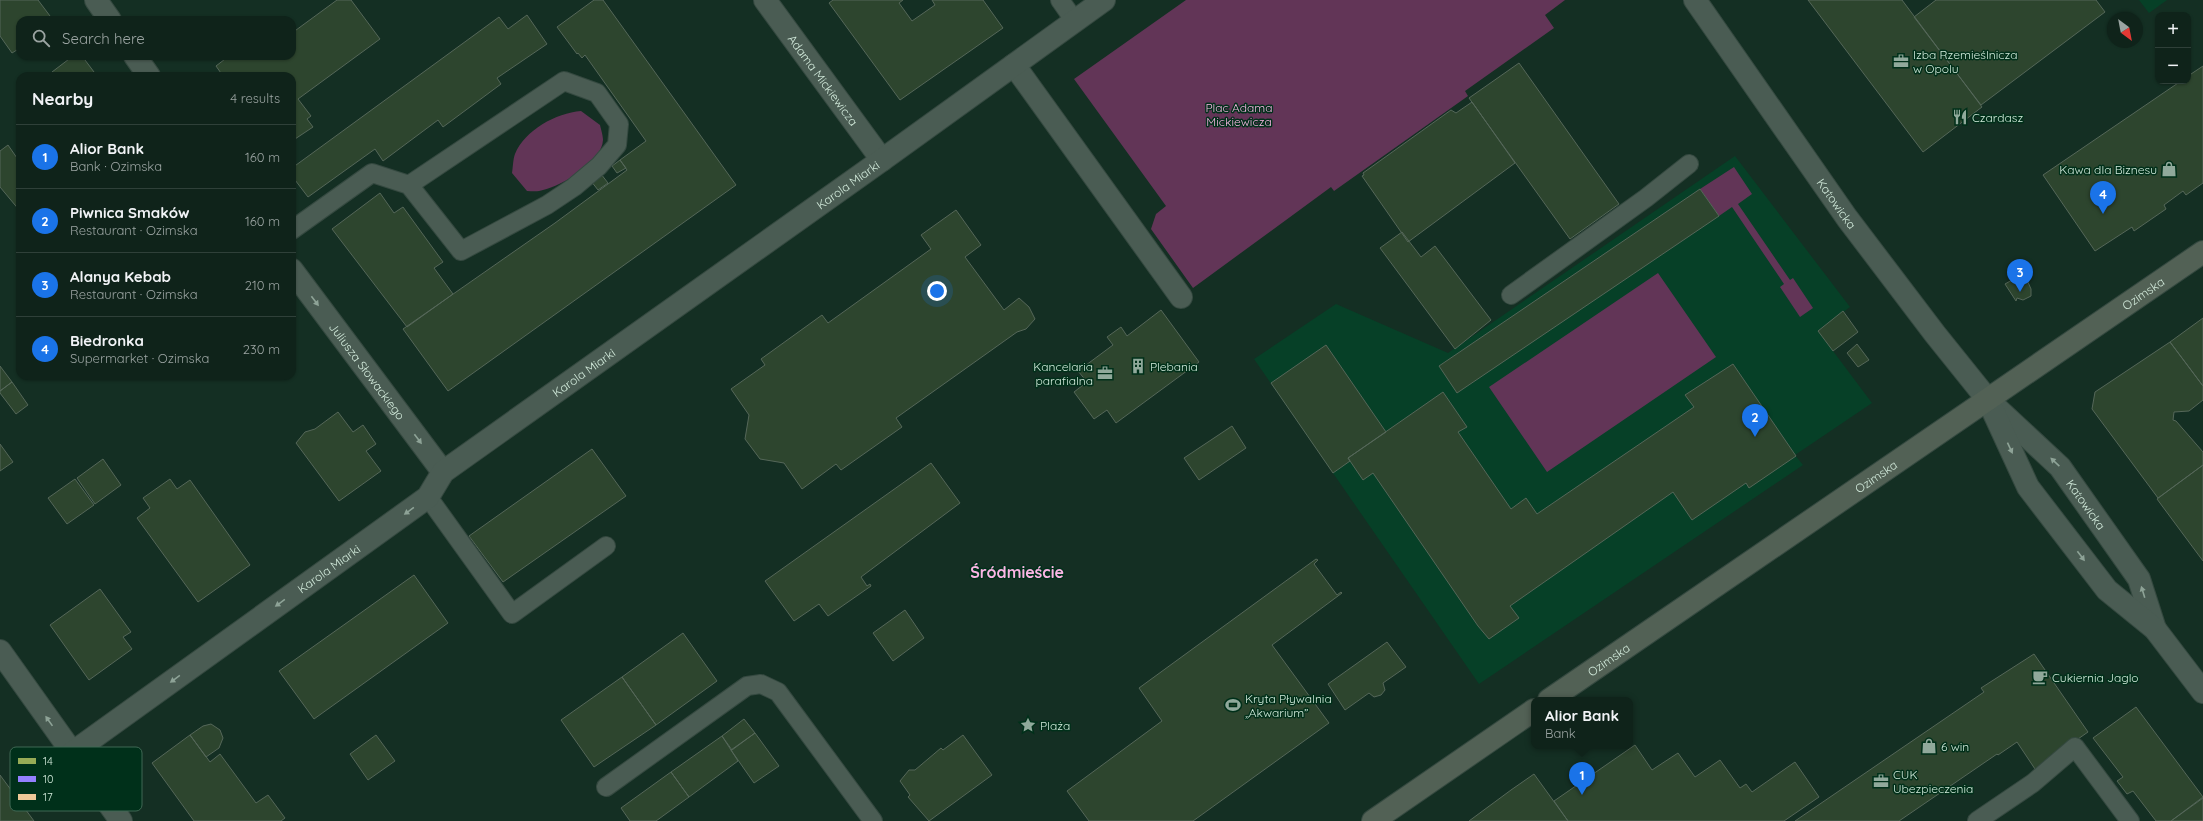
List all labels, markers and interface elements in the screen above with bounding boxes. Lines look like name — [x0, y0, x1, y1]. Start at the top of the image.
north arrow — [2107, 12, 2143, 48]
map controls — [2155, 12, 2191, 84]
button: + — [2155, 12, 2191, 48]
search box — [16, 16, 296, 60]
icon: search — [30, 27, 52, 49]
text: Search here — [62, 29, 145, 48]
street label: Adama Mickiewicza — [785, 31, 862, 128]
place label: Izba Rzemieślnicza w Opolu — [1913, 47, 2017, 76]
button: − — [2155, 48, 2191, 84]
office icon: Izba Rzemieślnicza w Opolu — [1892, 52, 1910, 70]
text: Nearby — [32, 88, 93, 109]
text: 4 results — [230, 90, 280, 106]
park label: Plac Adama Mickiewicza — [1205, 100, 1273, 129]
restaurant icon: Czardasz — [1951, 108, 1969, 126]
place label: Czardasz — [1972, 110, 2023, 125]
text: Alior Bank — [70, 139, 144, 158]
text: 1 — [42, 149, 48, 165]
text: 160 m — [245, 149, 280, 165]
street label: Karola Miarki — [813, 157, 882, 212]
text: Bank · Ozimska — [70, 158, 162, 174]
shop icon: Kawa dla Biznesu — [2160, 160, 2178, 178]
place label: Kawa dla Biznesu — [2059, 162, 2157, 177]
street label: Katowicka — [1814, 175, 1860, 232]
pin: 4 — [2090, 181, 2116, 214]
text: Piwnica Smaków — [70, 203, 190, 222]
text: 2 — [41, 213, 49, 229]
text: 160 m — [245, 213, 280, 229]
text: Restaurant · Ozimska — [70, 222, 198, 238]
pin: 3 — [2007, 259, 2033, 292]
text: Alanya Kebab — [70, 267, 171, 286]
street label: Ozimska — [2119, 273, 2167, 313]
text: 3 — [42, 277, 48, 293]
text: 210 m — [245, 277, 280, 293]
your location — [927, 281, 947, 301]
text: Restaurant · Ozimska — [70, 286, 198, 302]
one-way arrow — [311, 295, 320, 306]
street label: Juliusza Słowackiego — [326, 319, 409, 422]
text: Biedronka — [70, 331, 144, 350]
text: 4 — [41, 341, 49, 357]
text: 230 m — [243, 341, 280, 357]
street label: Karola Miarki — [549, 345, 618, 400]
text: Supermarket · Ozimska — [70, 350, 209, 366]
building icon: Plebania — [1129, 357, 1147, 375]
place label: Kancelaria parafialna — [1033, 359, 1093, 388]
place label: Plebania — [1150, 359, 1198, 374]
office icon: Kancelaria parafialna — [1096, 364, 1114, 382]
pin: 2 — [1742, 404, 1768, 437]
one-way arrow — [414, 433, 423, 444]
one-way arrow — [2007, 442, 2013, 454]
street label: Ozimska — [1852, 457, 1900, 496]
one-way arrow — [2050, 457, 2060, 467]
street label: Katowicka — [2063, 476, 2109, 532]
one-way arrow — [403, 507, 414, 515]
street label: Karola Miarki — [294, 541, 363, 596]
one-way arrow — [2077, 551, 2085, 562]
district label: Śródmieście — [970, 562, 1064, 582]
one-way arrow — [2140, 586, 2146, 598]
one-way arrow — [275, 599, 286, 607]
street label: Ozimska — [1584, 640, 1632, 679]
cafe icon: Cukiernia Jaglo — [2031, 668, 2049, 686]
place label: Cukiernia Jaglo — [2052, 670, 2139, 685]
one-way arrow — [170, 675, 180, 683]
place label: Kryta Pływalnia „Akwarium” — [1245, 691, 1332, 720]
sports icon: Kryta Pływalnia „Akwarium” — [1224, 696, 1242, 714]
popup — [1531, 697, 1633, 749]
text: Alior Bank — [1545, 706, 1619, 725]
one-way arrow — [45, 716, 53, 726]
place icon: Plaża — [1019, 716, 1037, 734]
place label: Plaża — [1040, 718, 1070, 733]
text: Bank — [1545, 725, 1576, 741]
shop icon: 6 win — [1920, 737, 1938, 755]
place label: 6 win — [1941, 739, 1969, 754]
legend — [10, 747, 142, 811]
text: 14 — [43, 754, 53, 768]
pin: 1 — [1569, 762, 1595, 795]
place label: CUK Ubezpieczenia — [1893, 767, 1973, 796]
text: 10 — [43, 772, 54, 786]
office icon: CUK Ubezpieczenia — [1872, 772, 1890, 790]
text: 17 — [43, 790, 53, 804]

